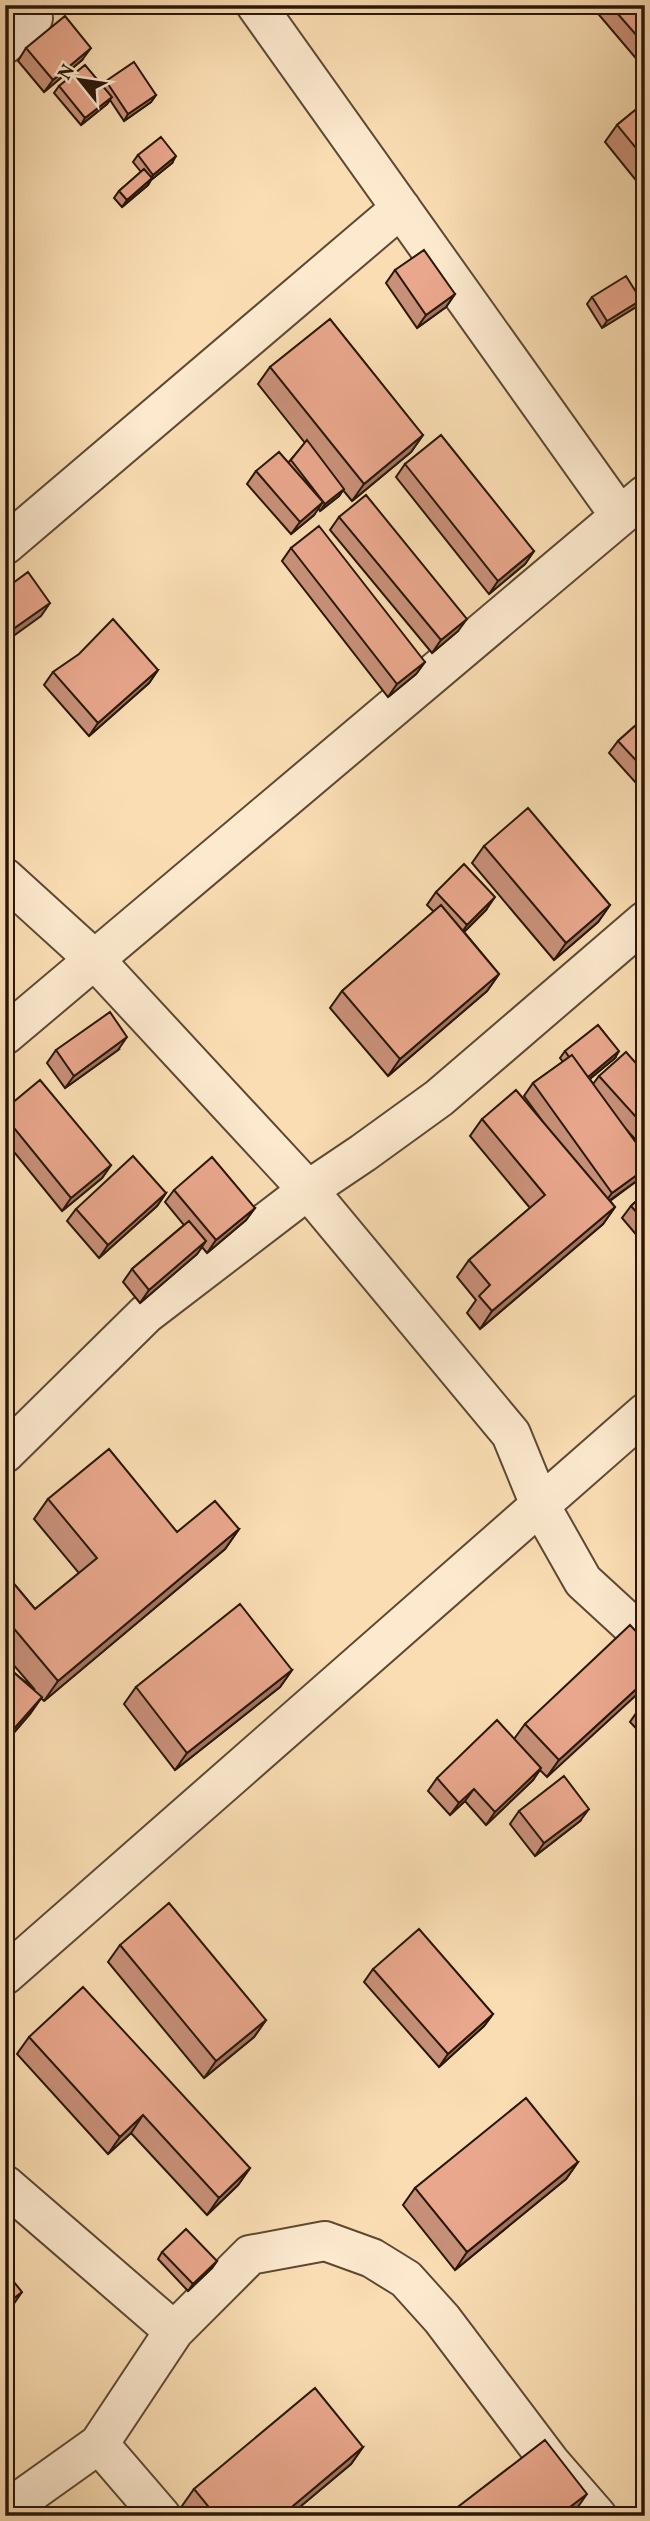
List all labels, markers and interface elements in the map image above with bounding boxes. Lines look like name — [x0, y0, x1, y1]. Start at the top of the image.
north arrow — [46, 46, 116, 116]
text: N — [52, 60, 82, 85]

